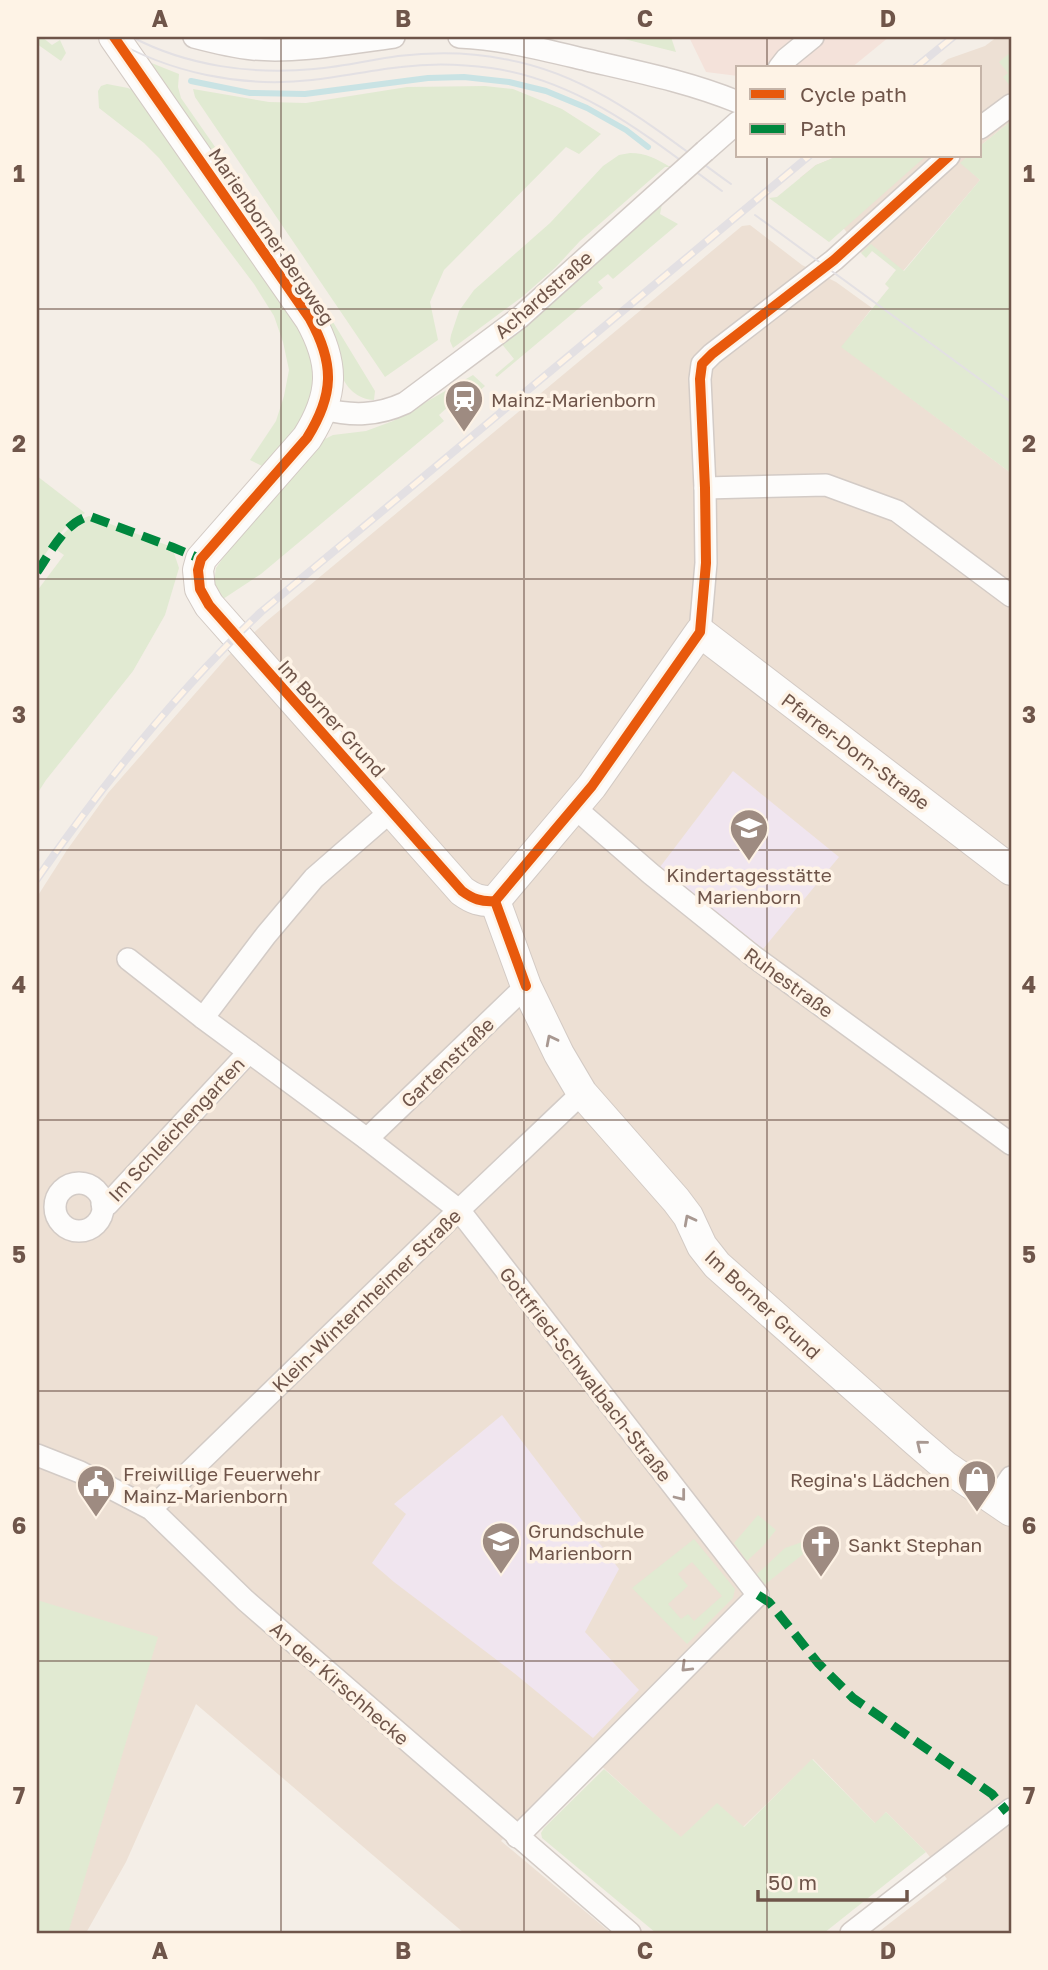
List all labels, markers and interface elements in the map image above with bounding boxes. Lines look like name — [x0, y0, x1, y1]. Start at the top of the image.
text: A — [152, 4, 169, 32]
text: B — [395, 4, 411, 32]
text: C — [637, 4, 653, 32]
text: D — [880, 4, 896, 32]
legend — [736, 66, 982, 158]
text: Cycle path — [800, 81, 907, 107]
text: Path — [800, 115, 847, 141]
street label: Marienborner Bergweg — [204, 143, 340, 329]
text: 1 — [13, 159, 25, 187]
text: 1 — [1023, 159, 1035, 187]
street label: Achardstraße — [489, 245, 597, 343]
station icon: Mainz-Marienborn — [443, 378, 485, 433]
place label: Mainz-Marienborn — [491, 388, 656, 411]
text: 2 — [12, 429, 26, 457]
text: 2 — [1022, 429, 1036, 457]
street label: Im Borner Grund — [273, 655, 391, 781]
street label: Pfarrer-Dorn-Straße — [777, 688, 935, 814]
text: 3 — [12, 700, 26, 728]
text: 3 — [1022, 700, 1036, 728]
school or university icon: Kindertagesstätte Marienborn — [728, 807, 770, 862]
place label: Kindertagesstätte Marienborn — [666, 863, 832, 908]
street label: Ruhestraße — [740, 942, 838, 1022]
text: 4 — [12, 970, 26, 998]
text: 4 — [1022, 970, 1036, 998]
street label: Gartenstraße — [396, 1012, 498, 1112]
one-way arrow — [546, 1035, 560, 1047]
street label: Im Schleichengarten — [103, 1052, 249, 1206]
street label: Klein-Winternheimer Straße — [267, 1204, 465, 1396]
one-way arrow — [683, 1215, 697, 1227]
text: 5 — [12, 1240, 26, 1268]
text: 5 — [1022, 1240, 1036, 1268]
street label: Im Borner Grund — [700, 1245, 826, 1363]
street label: Gottfried-Schwalbach-Straße — [495, 1262, 677, 1486]
one-way arrow — [916, 1441, 929, 1453]
shop icon: Regina's Lädchen — [956, 1458, 998, 1513]
place label: Freiwillige Feuerwehr Mainz-Marienborn — [123, 1462, 321, 1507]
public building icon: Freiwillige Feuerwehr Mainz-Marienborn — [75, 1463, 117, 1518]
place label: Regina's Lädchen — [790, 1468, 950, 1491]
one-way arrow — [672, 1488, 685, 1501]
text: 6 — [12, 1511, 26, 1539]
text: 6 — [1022, 1511, 1036, 1539]
place label: Grundschule Marienborn — [528, 1519, 644, 1564]
school or university icon: Grundschule Marienborn — [480, 1520, 522, 1575]
church icon: Sankt Stephan — [800, 1523, 842, 1578]
place label: Sankt Stephan — [848, 1533, 982, 1556]
street label: An der Kirschhecke — [266, 1617, 414, 1749]
one-way arrow — [681, 1659, 694, 1672]
text: 7 — [13, 1781, 25, 1809]
text: 7 — [1023, 1781, 1035, 1809]
scale bar — [758, 1858, 906, 1902]
text: 50 m — [768, 1869, 817, 1895]
text: A — [152, 1936, 169, 1964]
text: B — [395, 1936, 411, 1964]
text: C — [637, 1936, 653, 1964]
text: D — [880, 1936, 896, 1964]

